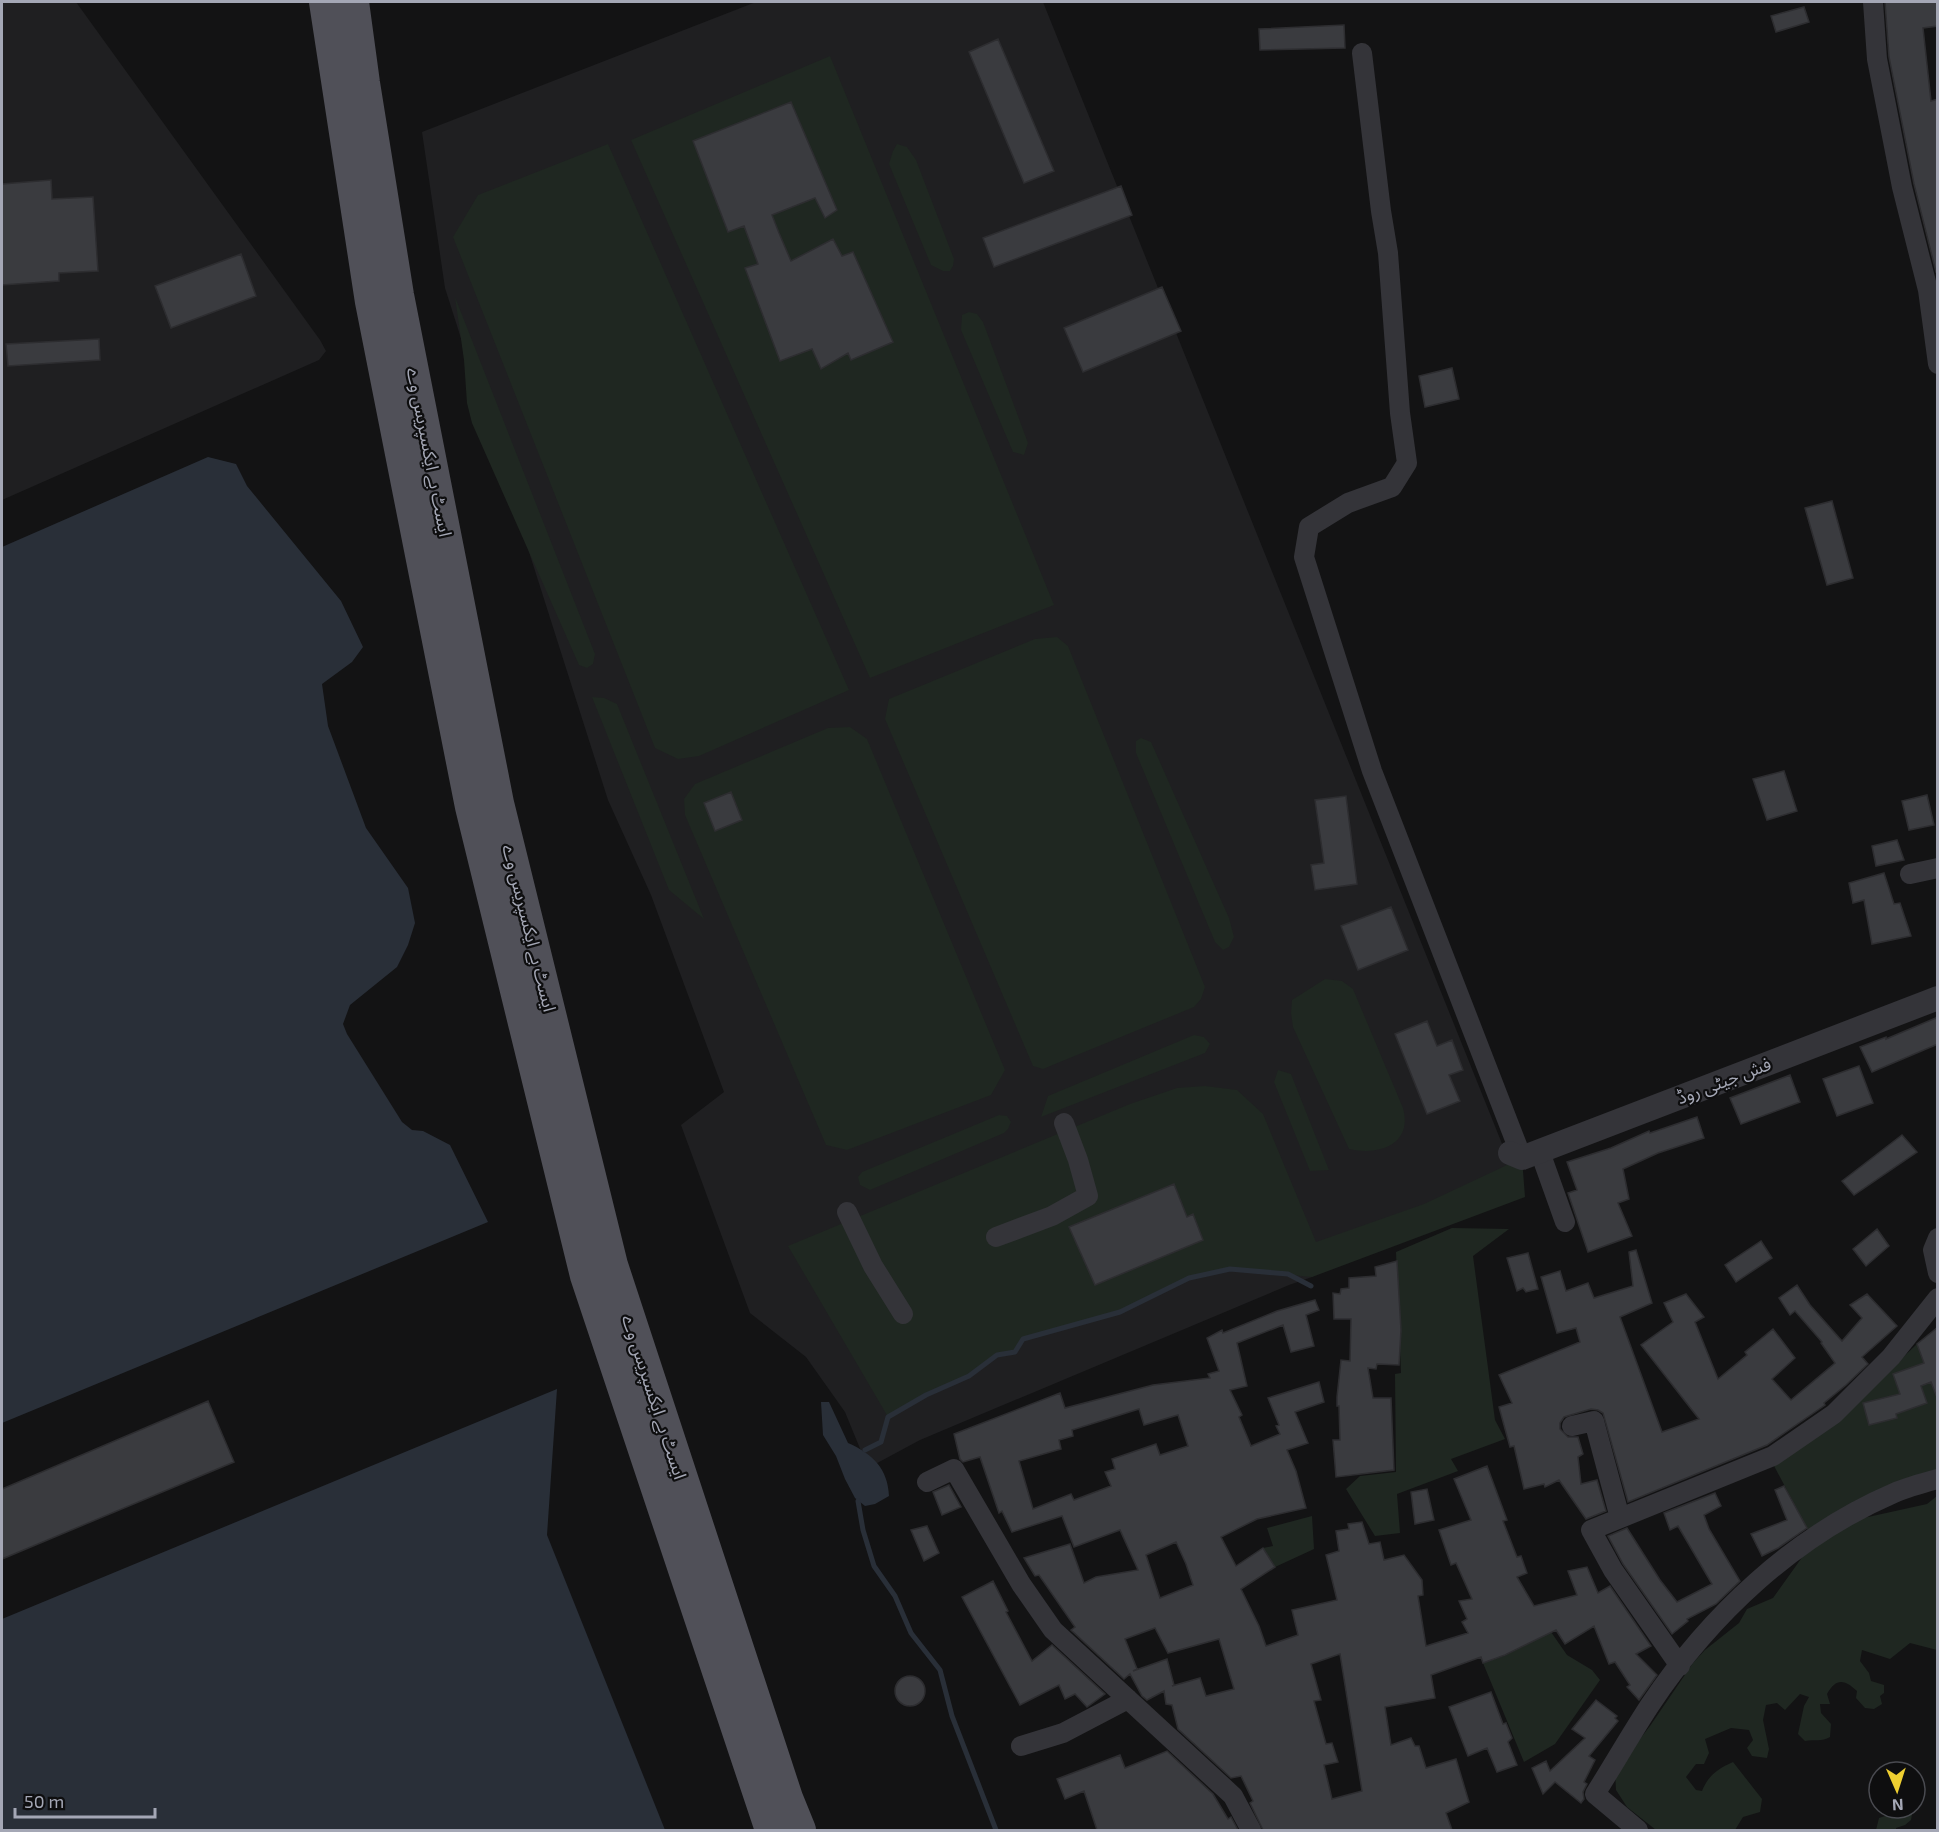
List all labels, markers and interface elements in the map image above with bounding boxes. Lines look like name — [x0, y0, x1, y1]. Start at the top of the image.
street label: ایسٹ بے ایکسپریس وے — [401, 365, 457, 539]
street label: ایسٹ بے ایکسپریس وے — [497, 842, 561, 1014]
street label: فش جیٹی روڈ — [1673, 1052, 1774, 1109]
street label: ایسٹ بے ایکسپریس وے — [616, 1311, 692, 1483]
north arrow — [1867, 1760, 1927, 1820]
scale bar — [15, 1781, 154, 1819]
text: 50 m — [24, 1790, 64, 1812]
text: N — [1892, 1796, 1904, 1815]

